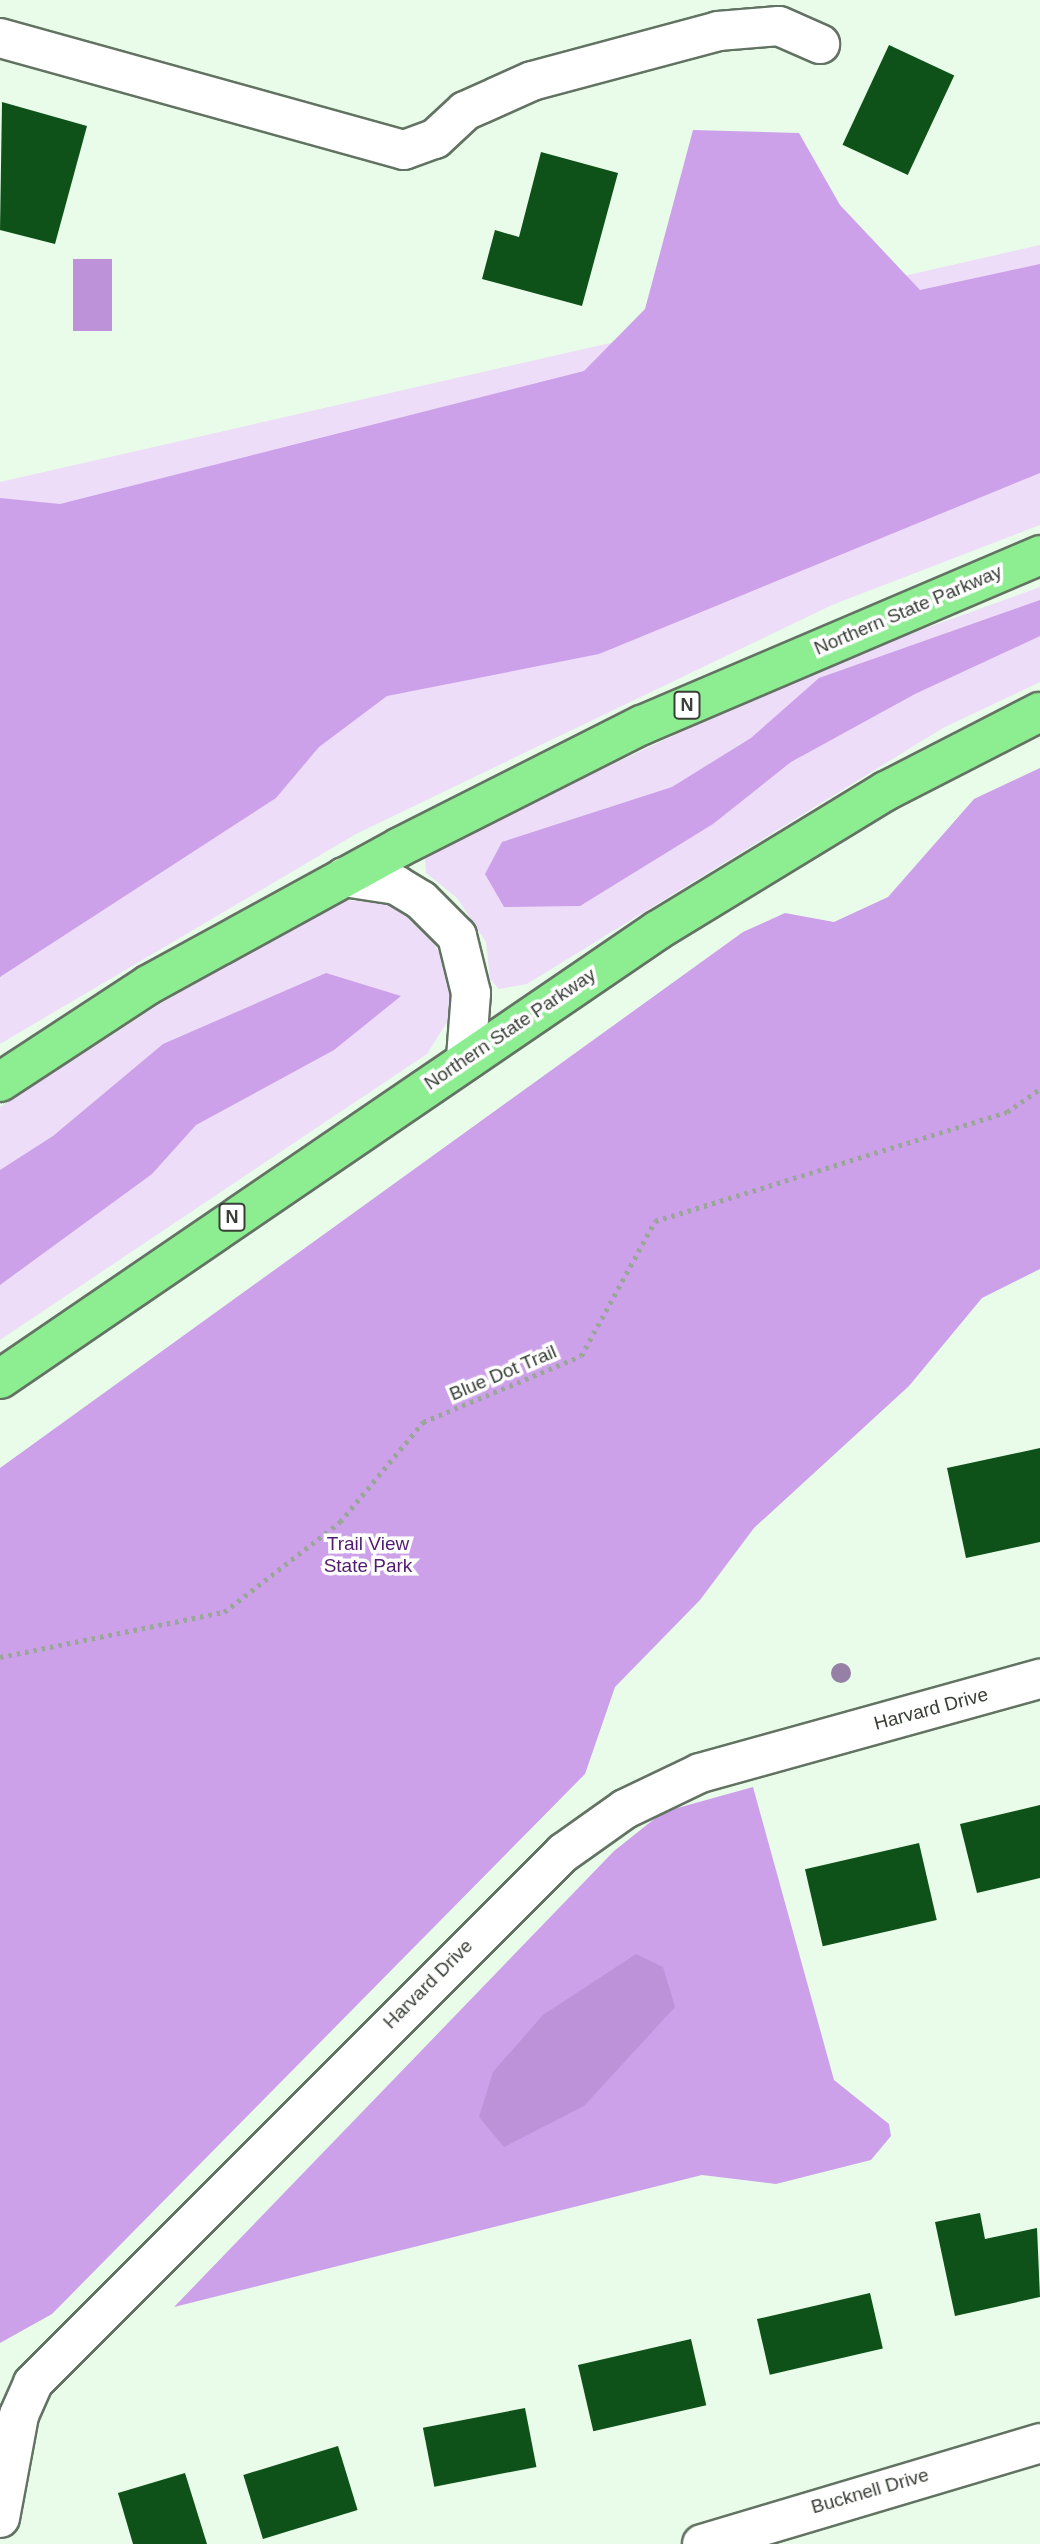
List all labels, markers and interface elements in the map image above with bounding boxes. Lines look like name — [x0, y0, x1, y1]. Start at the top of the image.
street label: Northern State Parkway — [811, 560, 1005, 660]
road number: N — [673, 690, 701, 720]
street label: Northern State Parkway — [420, 963, 600, 1095]
road number: N — [218, 1202, 246, 1232]
street label: Blue Dot Trail — [446, 1340, 560, 1406]
park label: Trail View State Park — [324, 1533, 412, 1577]
street label: Harvard Drive — [871, 1683, 991, 1735]
street label: Harvard Drive — [379, 1935, 477, 2033]
street label: Bucknell Drive — [808, 2463, 932, 2519]

